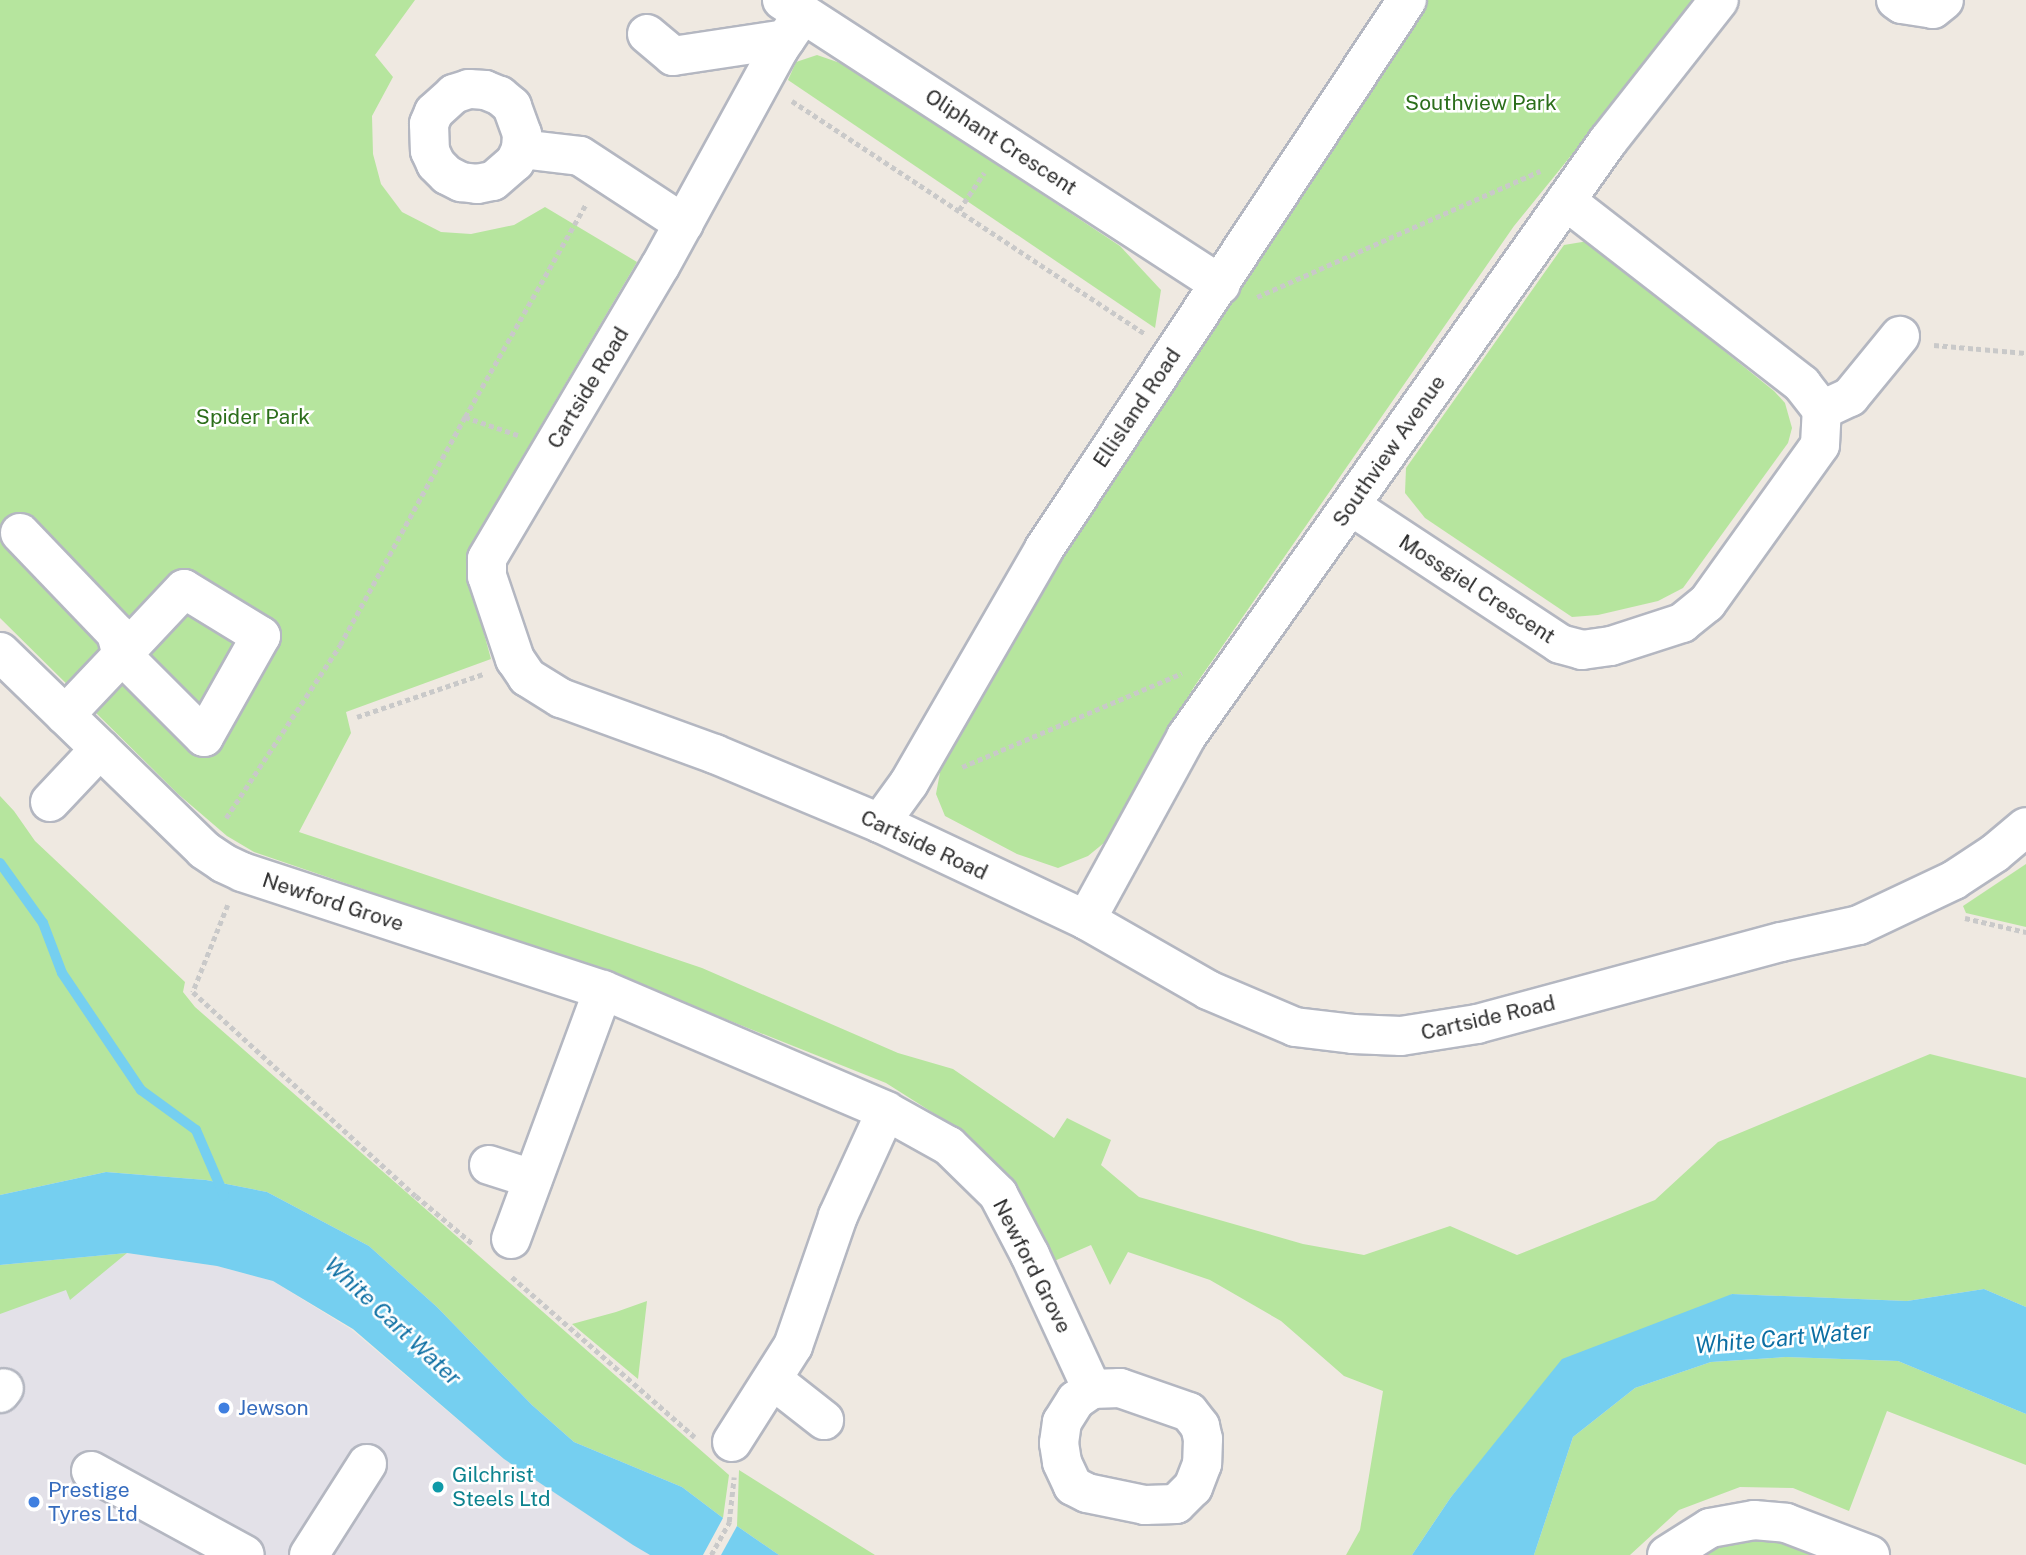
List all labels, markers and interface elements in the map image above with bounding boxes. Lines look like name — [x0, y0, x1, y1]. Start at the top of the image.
street label: Oliphant Crescent — [920, 84, 1082, 200]
park label: Southview Park — [1405, 90, 1557, 116]
street label: Cartside Road — [542, 323, 634, 453]
street label: Ellisland Road — [1088, 344, 1186, 472]
street label: Southview Avenue — [1327, 370, 1451, 532]
park label: Spider Park — [196, 404, 310, 430]
street label: Mossgiel Crescent — [1394, 529, 1560, 649]
street label: Cartside Road — [857, 805, 991, 885]
street label: Newford Grove — [259, 867, 407, 937]
street label: Cartside Road — [1418, 990, 1558, 1046]
street label: Newford Grove — [987, 1195, 1077, 1337]
water label: White Cart Water — [319, 1251, 467, 1391]
water label: White Cart Water — [1694, 1317, 1872, 1359]
place label: Jewson — [238, 1395, 309, 1421]
marker: Jewson — [216, 1400, 232, 1416]
place label: Gilchrist Steels Ltd — [452, 1462, 551, 1512]
place label: Prestige Tyres Ltd — [48, 1477, 138, 1527]
marker: Gilchrist Steels Ltd — [430, 1479, 446, 1495]
marker: Prestige Tyres Ltd — [26, 1494, 42, 1510]

